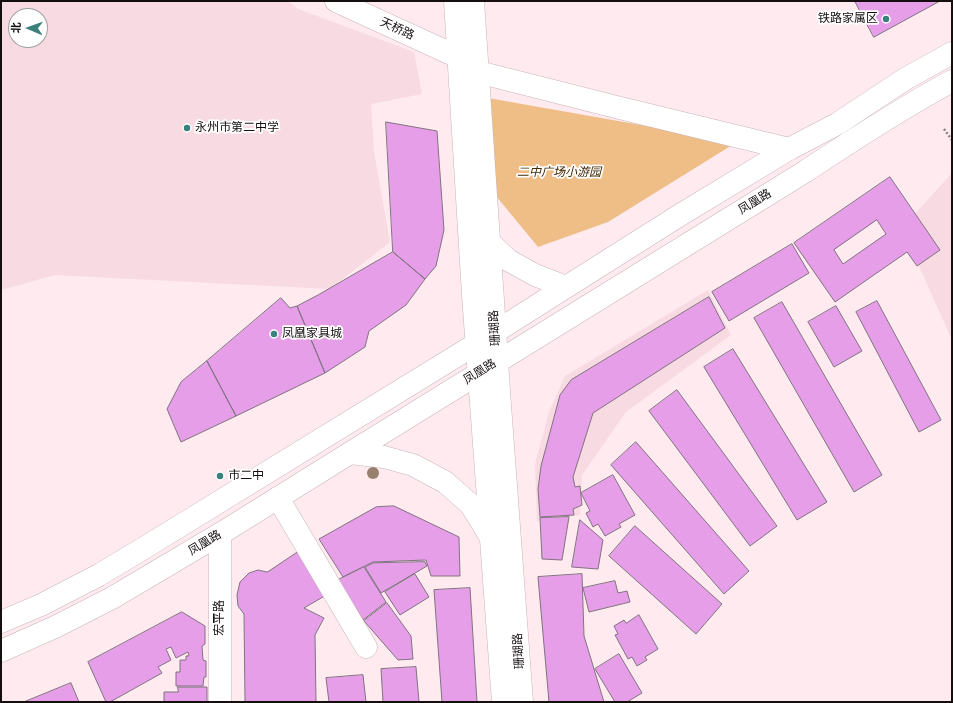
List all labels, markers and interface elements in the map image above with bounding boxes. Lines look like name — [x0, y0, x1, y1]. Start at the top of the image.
north arrow — [8, 8, 48, 48]
place label: 铁路家属区 — [818, 12, 878, 26]
marker: 铁路家属区 — [881, 14, 891, 24]
street label: 天桥路 — [378, 15, 416, 43]
text: 北 — [10, 22, 23, 33]
place label: 永州市第二中学 — [195, 121, 279, 135]
marker: 永州市第二中学 — [182, 123, 192, 133]
park label: 二中广场小游园 — [517, 166, 601, 180]
street label: 凤凰路 — [736, 187, 774, 217]
street label: 珊瑚路 — [487, 310, 503, 346]
place label: 凤凰家具城 — [282, 327, 342, 341]
marker: 凤凰家具城 — [269, 329, 279, 339]
street label: 凤凰路 — [461, 356, 499, 388]
place label: 市二中 — [228, 469, 264, 483]
marker: 市二中 — [215, 471, 225, 481]
street label: 凤凰路 — [186, 528, 224, 558]
street label: 宏平路 — [213, 600, 227, 636]
street label: 珊瑚路 — [511, 633, 527, 669]

